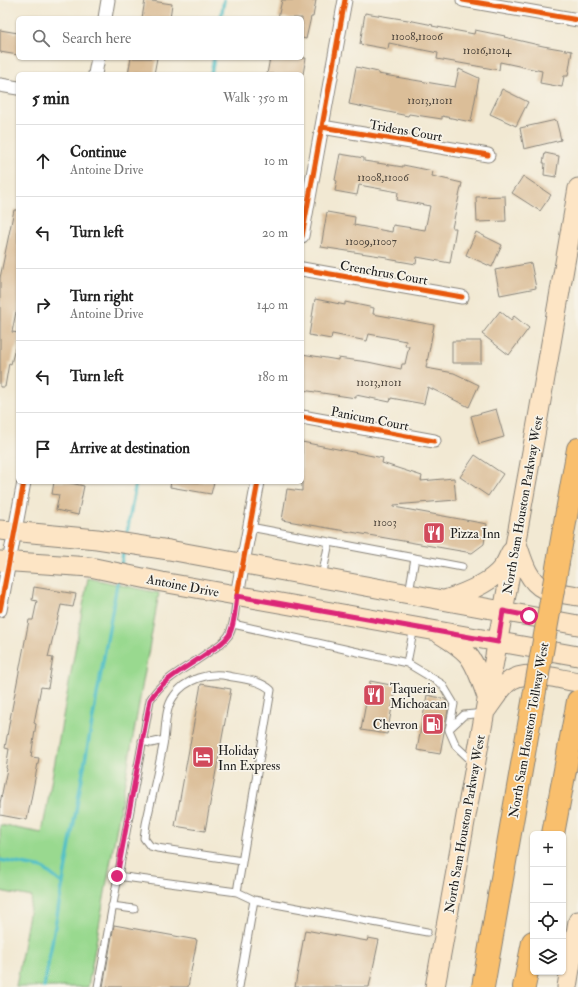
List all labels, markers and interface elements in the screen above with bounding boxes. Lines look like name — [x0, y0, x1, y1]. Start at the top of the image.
search box — [16, 16, 304, 60]
icon: search — [30, 27, 52, 49]
text: Search here — [62, 29, 131, 48]
house number: 11008,11006 — [391, 30, 444, 43]
house number: 11016,11014 — [463, 44, 512, 57]
text: 5 min — [32, 88, 70, 109]
text: Walk · 350 m — [223, 90, 288, 106]
house number: 11013,11011 — [407, 94, 453, 107]
street label: Tridens Court — [368, 117, 444, 145]
text: Continue — [70, 143, 126, 162]
icon: ahead — [32, 150, 54, 172]
text: 10 m — [264, 153, 288, 169]
text: Antoine Drive — [70, 162, 143, 178]
house number: 11008,11006 — [357, 171, 410, 184]
icon: left — [32, 222, 54, 244]
text: Turn left — [70, 223, 124, 242]
text: 20 m — [262, 225, 288, 241]
house number: 11009,11007 — [345, 235, 397, 248]
street label: Crenchrus Court — [339, 257, 429, 289]
text: Turn right — [70, 287, 133, 306]
icon: right — [32, 294, 54, 316]
text: 140 m — [257, 297, 288, 313]
text: Antoine Drive — [70, 306, 143, 322]
icon: left — [32, 366, 54, 388]
text: Turn left — [70, 367, 124, 386]
text: 180 m — [258, 369, 288, 385]
house number: 11013,11011 — [356, 376, 402, 389]
street label: Panicum Court — [329, 404, 410, 434]
street label: North Sam Houston Parkway West — [499, 415, 548, 596]
icon: arrive — [32, 438, 54, 460]
text: Arrive at destination — [70, 439, 190, 458]
house number: 11003 — [373, 516, 397, 529]
restaurant icon: Pizza Inn — [421, 520, 447, 546]
place label: Pizza Inn — [450, 526, 501, 542]
street label: Antoine Drive — [144, 571, 221, 601]
route start — [520, 607, 538, 625]
street label: North Sam Houston Tollway West — [506, 641, 553, 819]
place label: Taqueria Michoacan — [390, 681, 447, 712]
restaurant icon: Taqueria Michoacan — [361, 682, 387, 708]
fuel station icon: Chevron — [420, 711, 446, 737]
place label: Chevron — [373, 717, 418, 733]
street label: North Sam Houston Parkway West — [441, 734, 490, 915]
place label: Holiday Inn Express — [218, 743, 281, 775]
hotel icon: Holiday Inn Express — [190, 744, 216, 770]
map controls — [530, 831, 566, 975]
button: + — [530, 831, 566, 867]
route end — [108, 867, 126, 885]
button: − — [530, 867, 566, 903]
button: locate — [530, 903, 566, 939]
button: layers — [530, 939, 566, 975]

